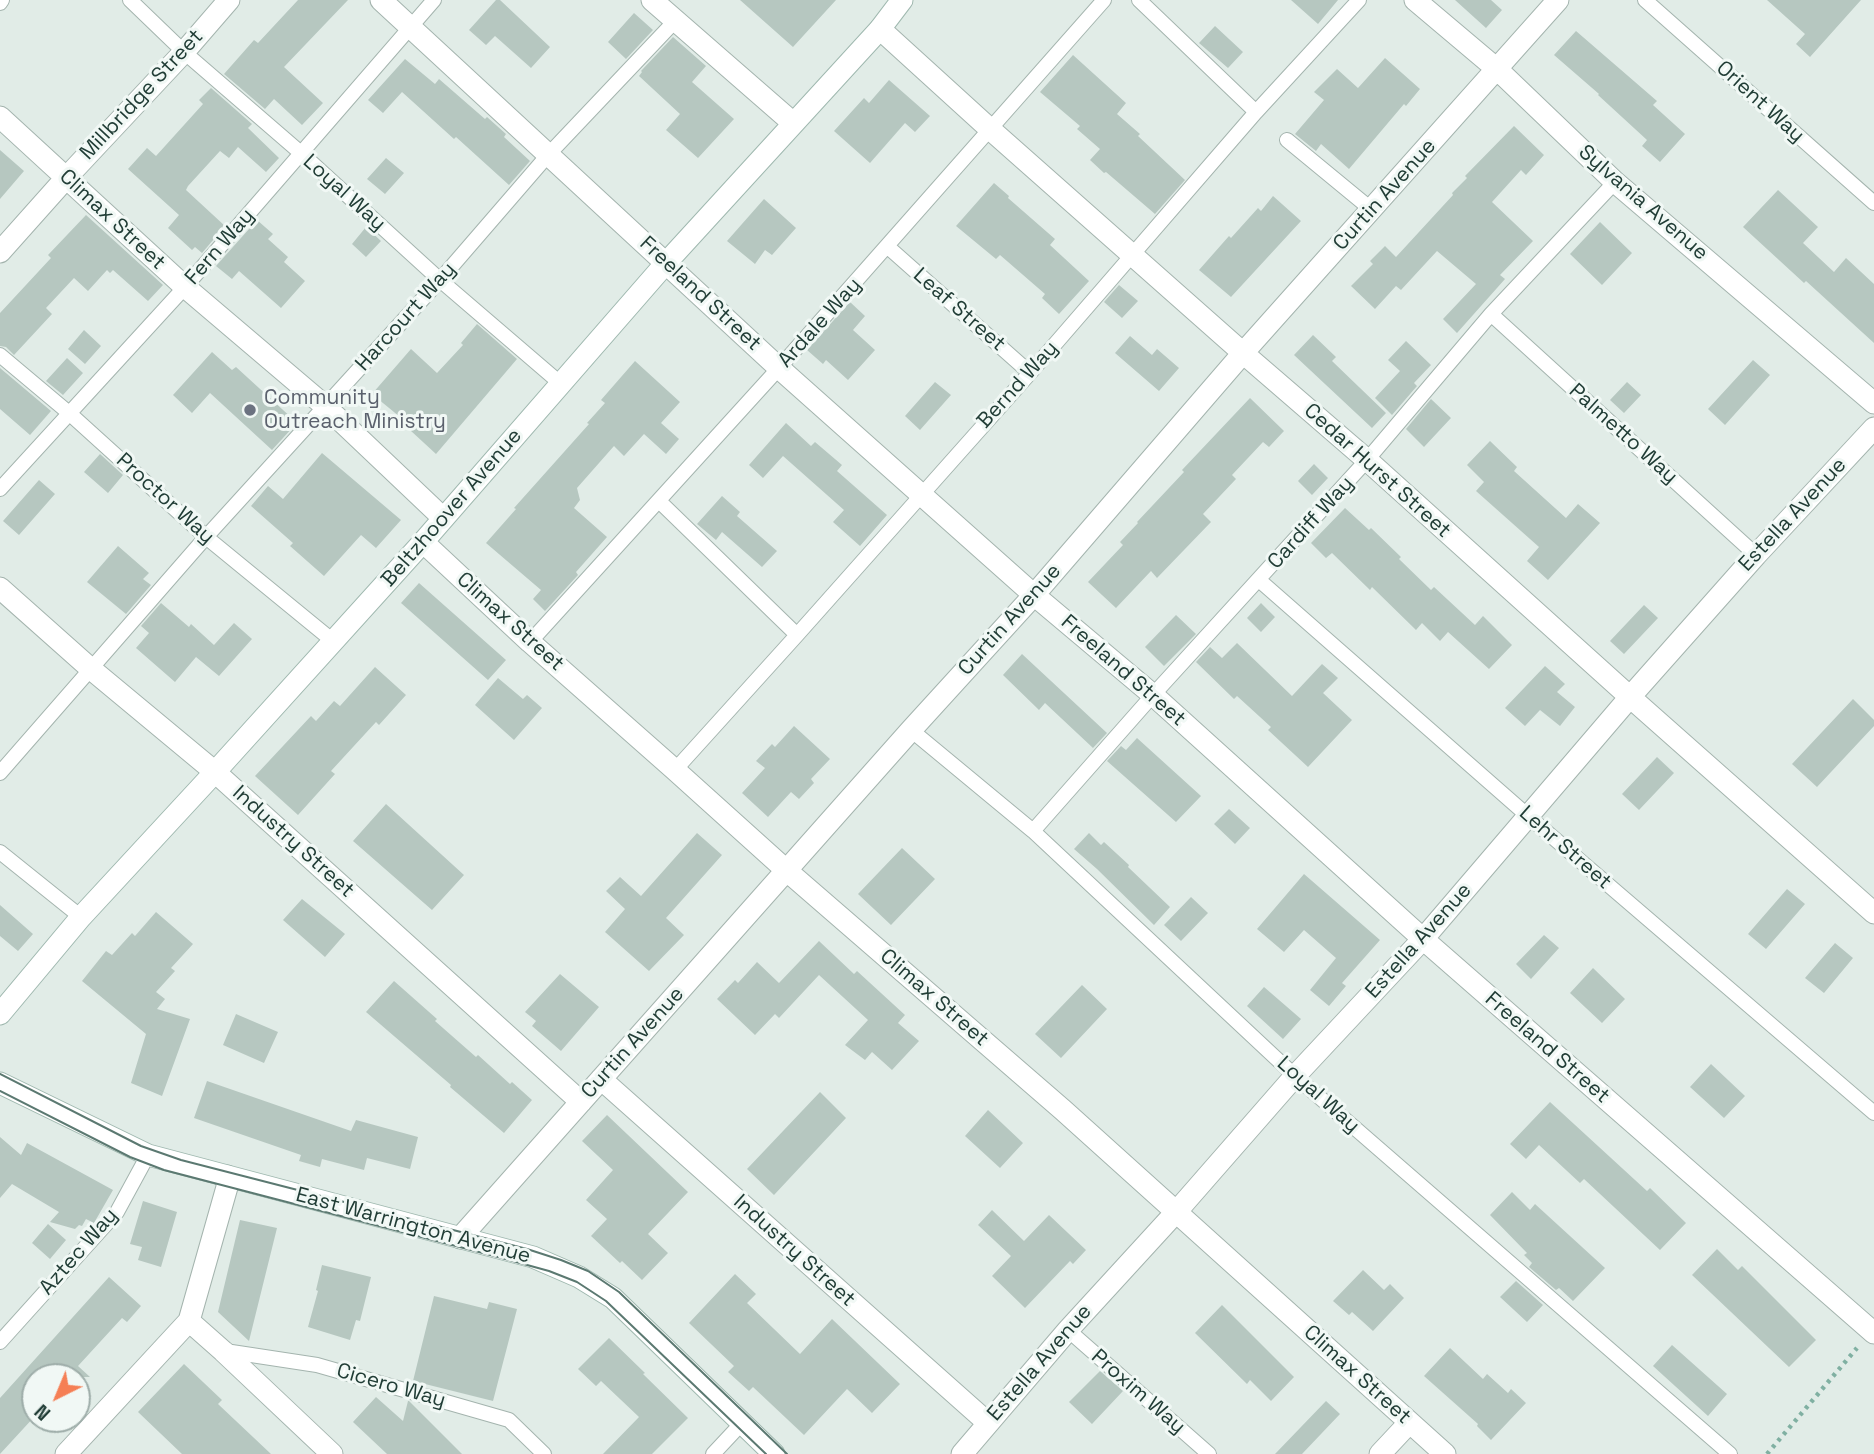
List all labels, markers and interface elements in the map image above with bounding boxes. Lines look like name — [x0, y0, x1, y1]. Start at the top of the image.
street label: Millbridge Street — [75, 25, 209, 165]
street label: Orient Way — [1711, 56, 1809, 148]
street label: Curtin Avenue — [1328, 134, 1442, 256]
street label: Sylvania Avenue — [1573, 140, 1713, 266]
street label: Loyal Way — [297, 149, 391, 237]
street label: Climax Street — [54, 164, 170, 276]
street label: Fern Way — [180, 204, 260, 290]
street label: Freeland Street — [634, 231, 766, 357]
street label: Harcourt Way — [351, 257, 461, 377]
street label: Leaf Street — [908, 263, 1010, 357]
street label: Ardale Way — [773, 273, 867, 373]
street label: Bernd Way — [972, 336, 1064, 434]
street label: Palmetto Way — [1563, 379, 1683, 489]
place label: Community Outreach Ministry — [264, 385, 446, 435]
street label: Cedar Hurst Street — [1298, 398, 1456, 544]
marker: Community Outreach Ministry — [242, 402, 258, 418]
street label: Beltzhoover Avenue — [376, 424, 528, 592]
street label: Proctor Way — [111, 448, 219, 550]
street label: Estella Avenue — [1734, 453, 1852, 577]
street label: Cardiff Way — [1263, 471, 1359, 575]
street label: Curtin Avenue — [953, 559, 1067, 681]
street label: Climax Street — [451, 567, 569, 677]
street label: Freeland Street — [1056, 610, 1190, 732]
street label: Industry Street — [227, 781, 359, 903]
street label: Lehr Street — [1514, 801, 1616, 895]
street label: Estella Avenue — [1361, 878, 1477, 1004]
street label: Climax Street — [874, 944, 994, 1052]
street label: Curtin Avenue — [576, 982, 690, 1104]
street label: Freeland Street — [1480, 987, 1614, 1109]
street label: Loyal Way — [1271, 1051, 1365, 1139]
street label: East Warrington Avenue — [293, 1183, 533, 1269]
street label: Industry Street — [728, 1190, 860, 1312]
street label: Aztec Way — [35, 1203, 123, 1301]
street label: Estella Avenue — [983, 1300, 1097, 1426]
street label: Climax Street — [1298, 1320, 1416, 1430]
street label: Proxim Way — [1086, 1344, 1190, 1440]
street label: Cicero Way — [334, 1358, 448, 1414]
north arrow — [21, 1363, 91, 1433]
text: N — [30, 1399, 56, 1426]

